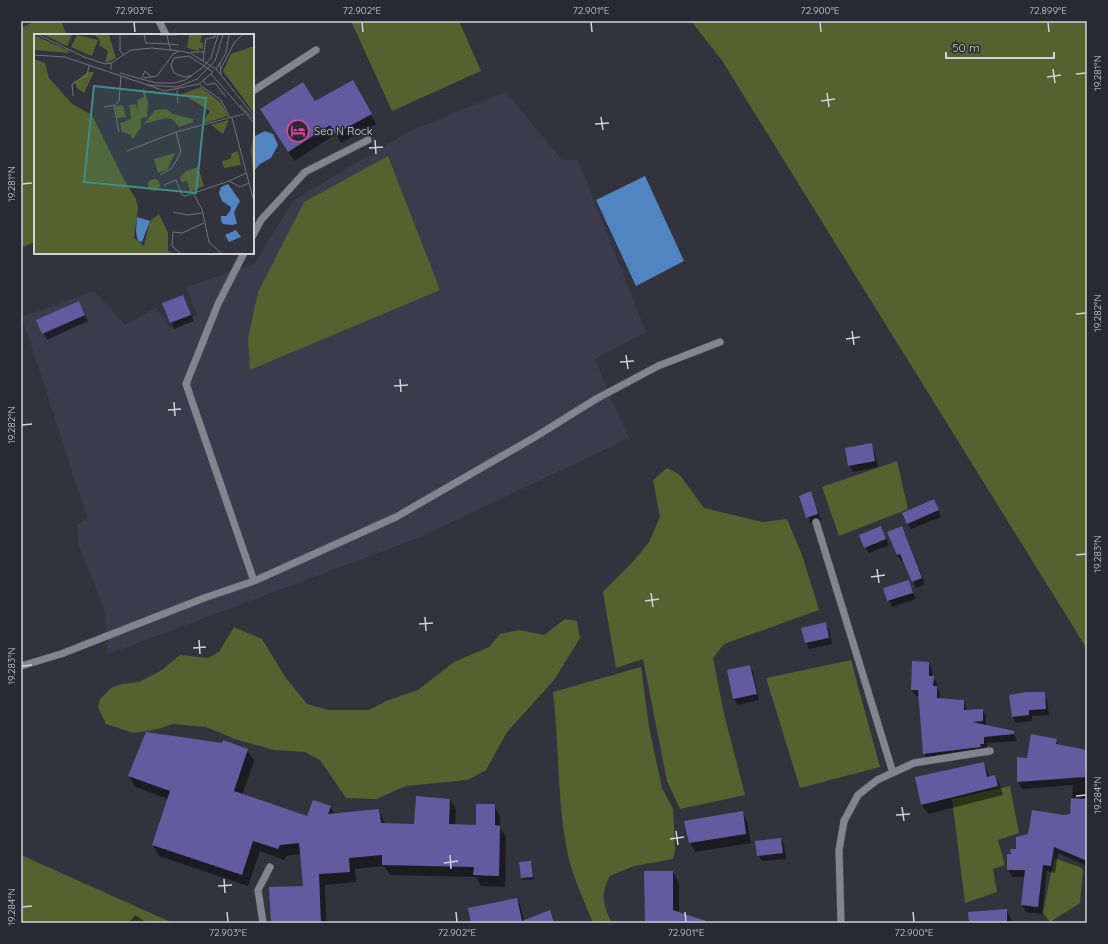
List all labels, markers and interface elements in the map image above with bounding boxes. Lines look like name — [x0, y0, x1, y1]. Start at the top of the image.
text: 72.903°E — [115, 4, 153, 17]
text: 72.902°E — [343, 4, 382, 17]
text: 72.901°E — [573, 4, 610, 17]
text: 72.900°E — [801, 4, 840, 17]
text: 72.899°E — [1029, 4, 1067, 17]
inset map — [34, 34, 254, 254]
scale bar — [946, 34, 1054, 60]
text: 50 m — [952, 40, 980, 55]
text: 19.281°N — [1091, 55, 1104, 91]
hotel icon: Sea N Rock — [285, 118, 311, 144]
place label: Sea N Rock — [314, 124, 373, 138]
text: 19.281°N — [5, 166, 18, 202]
text: 19.282°N — [1091, 294, 1104, 332]
text: 19.282°N — [5, 406, 18, 444]
text: 19.283°N — [1091, 535, 1104, 573]
text: 19.283°N — [5, 647, 18, 685]
text: 19.284°N — [1091, 776, 1104, 814]
text: 19.284°N — [5, 888, 18, 926]
text: 72.903°E — [209, 926, 247, 939]
text: 72.902°E — [438, 926, 477, 939]
text: 72.901°E — [668, 926, 705, 939]
text: 72.900°E — [895, 926, 934, 939]

